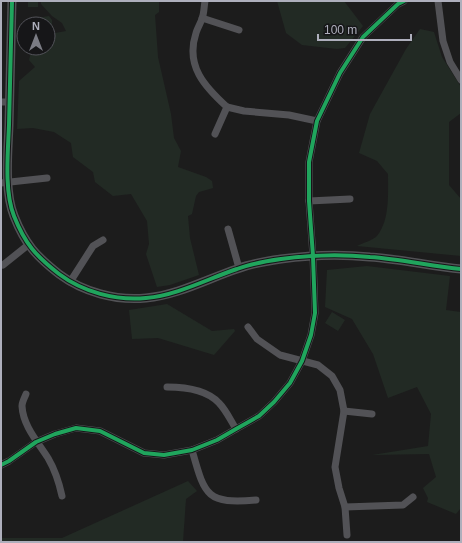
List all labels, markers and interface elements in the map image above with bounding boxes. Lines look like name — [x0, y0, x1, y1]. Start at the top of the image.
north arrow — [16, 16, 56, 56]
scale bar — [318, 16, 411, 42]
text: N — [32, 20, 40, 32]
text: 100 m — [324, 23, 357, 37]

